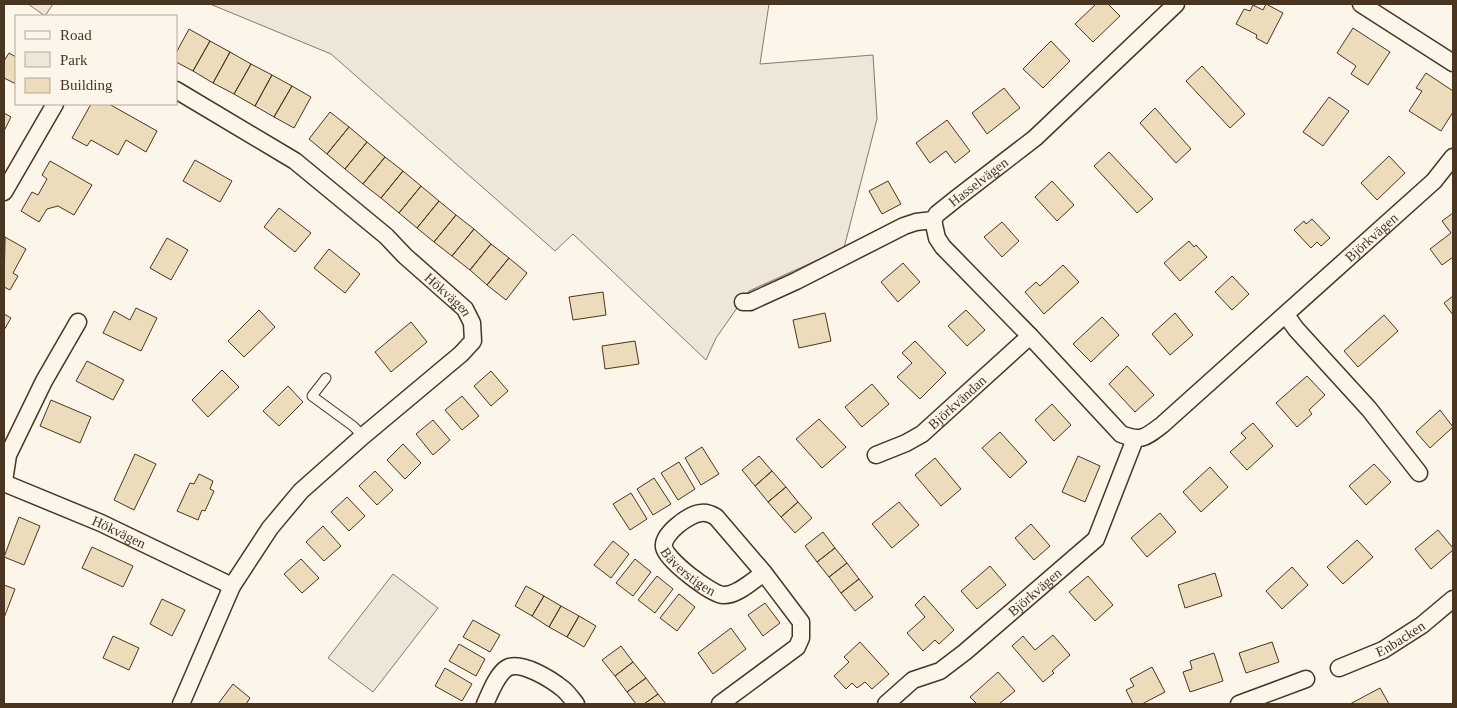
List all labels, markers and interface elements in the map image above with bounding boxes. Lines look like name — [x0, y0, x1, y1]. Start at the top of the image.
legend — [15, 15, 178, 105]
text: Road — [60, 27, 92, 43]
text: Park — [60, 52, 88, 68]
text: Building — [60, 77, 113, 93]
street label: Hasselvägen — [945, 154, 1011, 209]
street label: Björkvägen — [1342, 210, 1401, 265]
street label: Hökvägen — [422, 270, 475, 318]
street label: Björkvändan — [925, 372, 989, 432]
street label: Hökvägen — [90, 513, 148, 551]
street label: Bäverstigen — [658, 545, 718, 599]
street label: Björkvägen — [1005, 565, 1064, 619]
street label: Enbacken — [1374, 618, 1428, 660]

